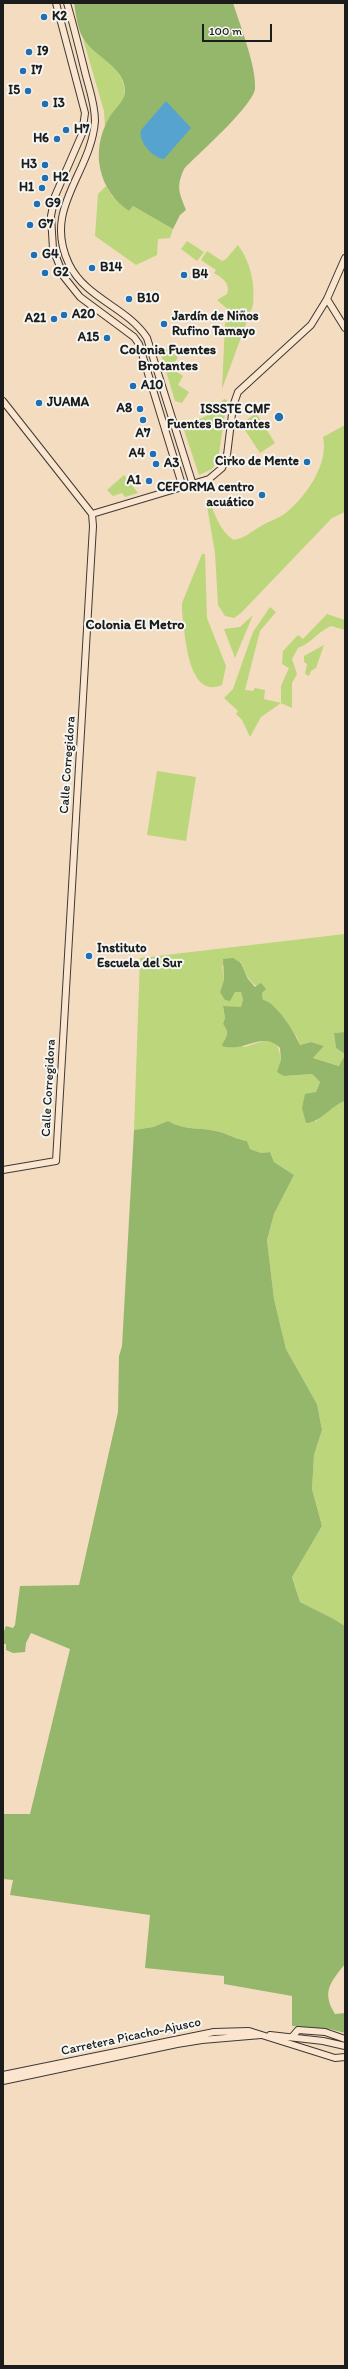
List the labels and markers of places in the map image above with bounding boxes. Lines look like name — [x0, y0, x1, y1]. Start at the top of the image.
place label: K2 — [52, 9, 67, 25]
marker: K2 — [39, 12, 49, 22]
place label: I9 — [37, 44, 49, 60]
marker: I9 — [24, 47, 34, 57]
place label: I7 — [31, 63, 42, 79]
marker: I7 — [18, 66, 28, 76]
place label: I5 — [8, 83, 20, 99]
marker: I5 — [23, 86, 33, 96]
place label: I3 — [53, 96, 65, 112]
marker: I3 — [40, 99, 50, 109]
place label: H7 — [74, 122, 89, 138]
marker: H7 — [61, 125, 71, 135]
place label: H6 — [33, 131, 49, 147]
marker: H6 — [52, 134, 62, 144]
place label: H3 — [21, 157, 37, 173]
marker: H3 — [40, 160, 50, 170]
place label: H2 — [53, 170, 69, 186]
marker: H2 — [40, 173, 50, 183]
place label: H1 — [19, 180, 34, 196]
marker: H1 — [37, 183, 47, 193]
place label: G9 — [45, 196, 61, 212]
marker: G9 — [32, 199, 42, 209]
place label: G7 — [38, 217, 53, 233]
marker: G7 — [25, 220, 35, 230]
place label: G4 — [42, 247, 59, 263]
marker: G4 — [29, 250, 39, 260]
place label: B14 — [100, 260, 122, 276]
marker: B14 — [87, 263, 97, 273]
place label: G2 — [53, 265, 69, 281]
place label: B4 — [192, 267, 208, 283]
marker: G2 — [40, 268, 50, 278]
marker: B4 — [179, 270, 189, 280]
place label: B10 — [137, 291, 159, 307]
marker: B10 — [124, 294, 134, 304]
place label: A20 — [72, 307, 95, 323]
place label: Jardín de Niños Rufino Tamayo — [172, 309, 259, 340]
marker: A20 — [59, 310, 69, 320]
place label: A21 — [25, 311, 46, 327]
marker: A21 — [49, 314, 59, 324]
marker: Jardín de Niños Rufino Tamayo — [159, 319, 169, 329]
place label: A15 — [78, 330, 99, 346]
marker: A15 — [102, 333, 112, 343]
place label: A10 — [141, 378, 163, 394]
marker: A10 — [128, 381, 138, 391]
place label: JUAMA — [47, 395, 89, 411]
marker: JUAMA — [34, 398, 44, 408]
place label: A8 — [117, 401, 132, 417]
place label: ISSSTE CMF Fuentes Brotantes — [167, 402, 270, 433]
marker: A8 — [135, 404, 145, 414]
marker: ISSSTE CMF Fuentes Brotantes — [273, 411, 285, 423]
marker: A7 — [138, 415, 148, 425]
place label: A7 — [136, 426, 150, 442]
place label: A4 — [129, 446, 145, 462]
marker: A4 — [148, 449, 158, 459]
place label: Cirko de Mente — [215, 454, 299, 470]
place label: A3 — [164, 456, 179, 472]
marker: Cirko de Mente — [302, 457, 312, 467]
marker: A3 — [151, 459, 161, 469]
place label: A1 — [127, 473, 141, 489]
marker: A1 — [144, 476, 154, 486]
place label: CEFORMA centro acuático — [157, 480, 254, 511]
marker: CEFORMA centro acuático — [257, 490, 267, 500]
place label: Instituto Escuela del Sur — [97, 941, 182, 972]
marker: Instituto Escuela del Sur — [84, 951, 94, 961]

